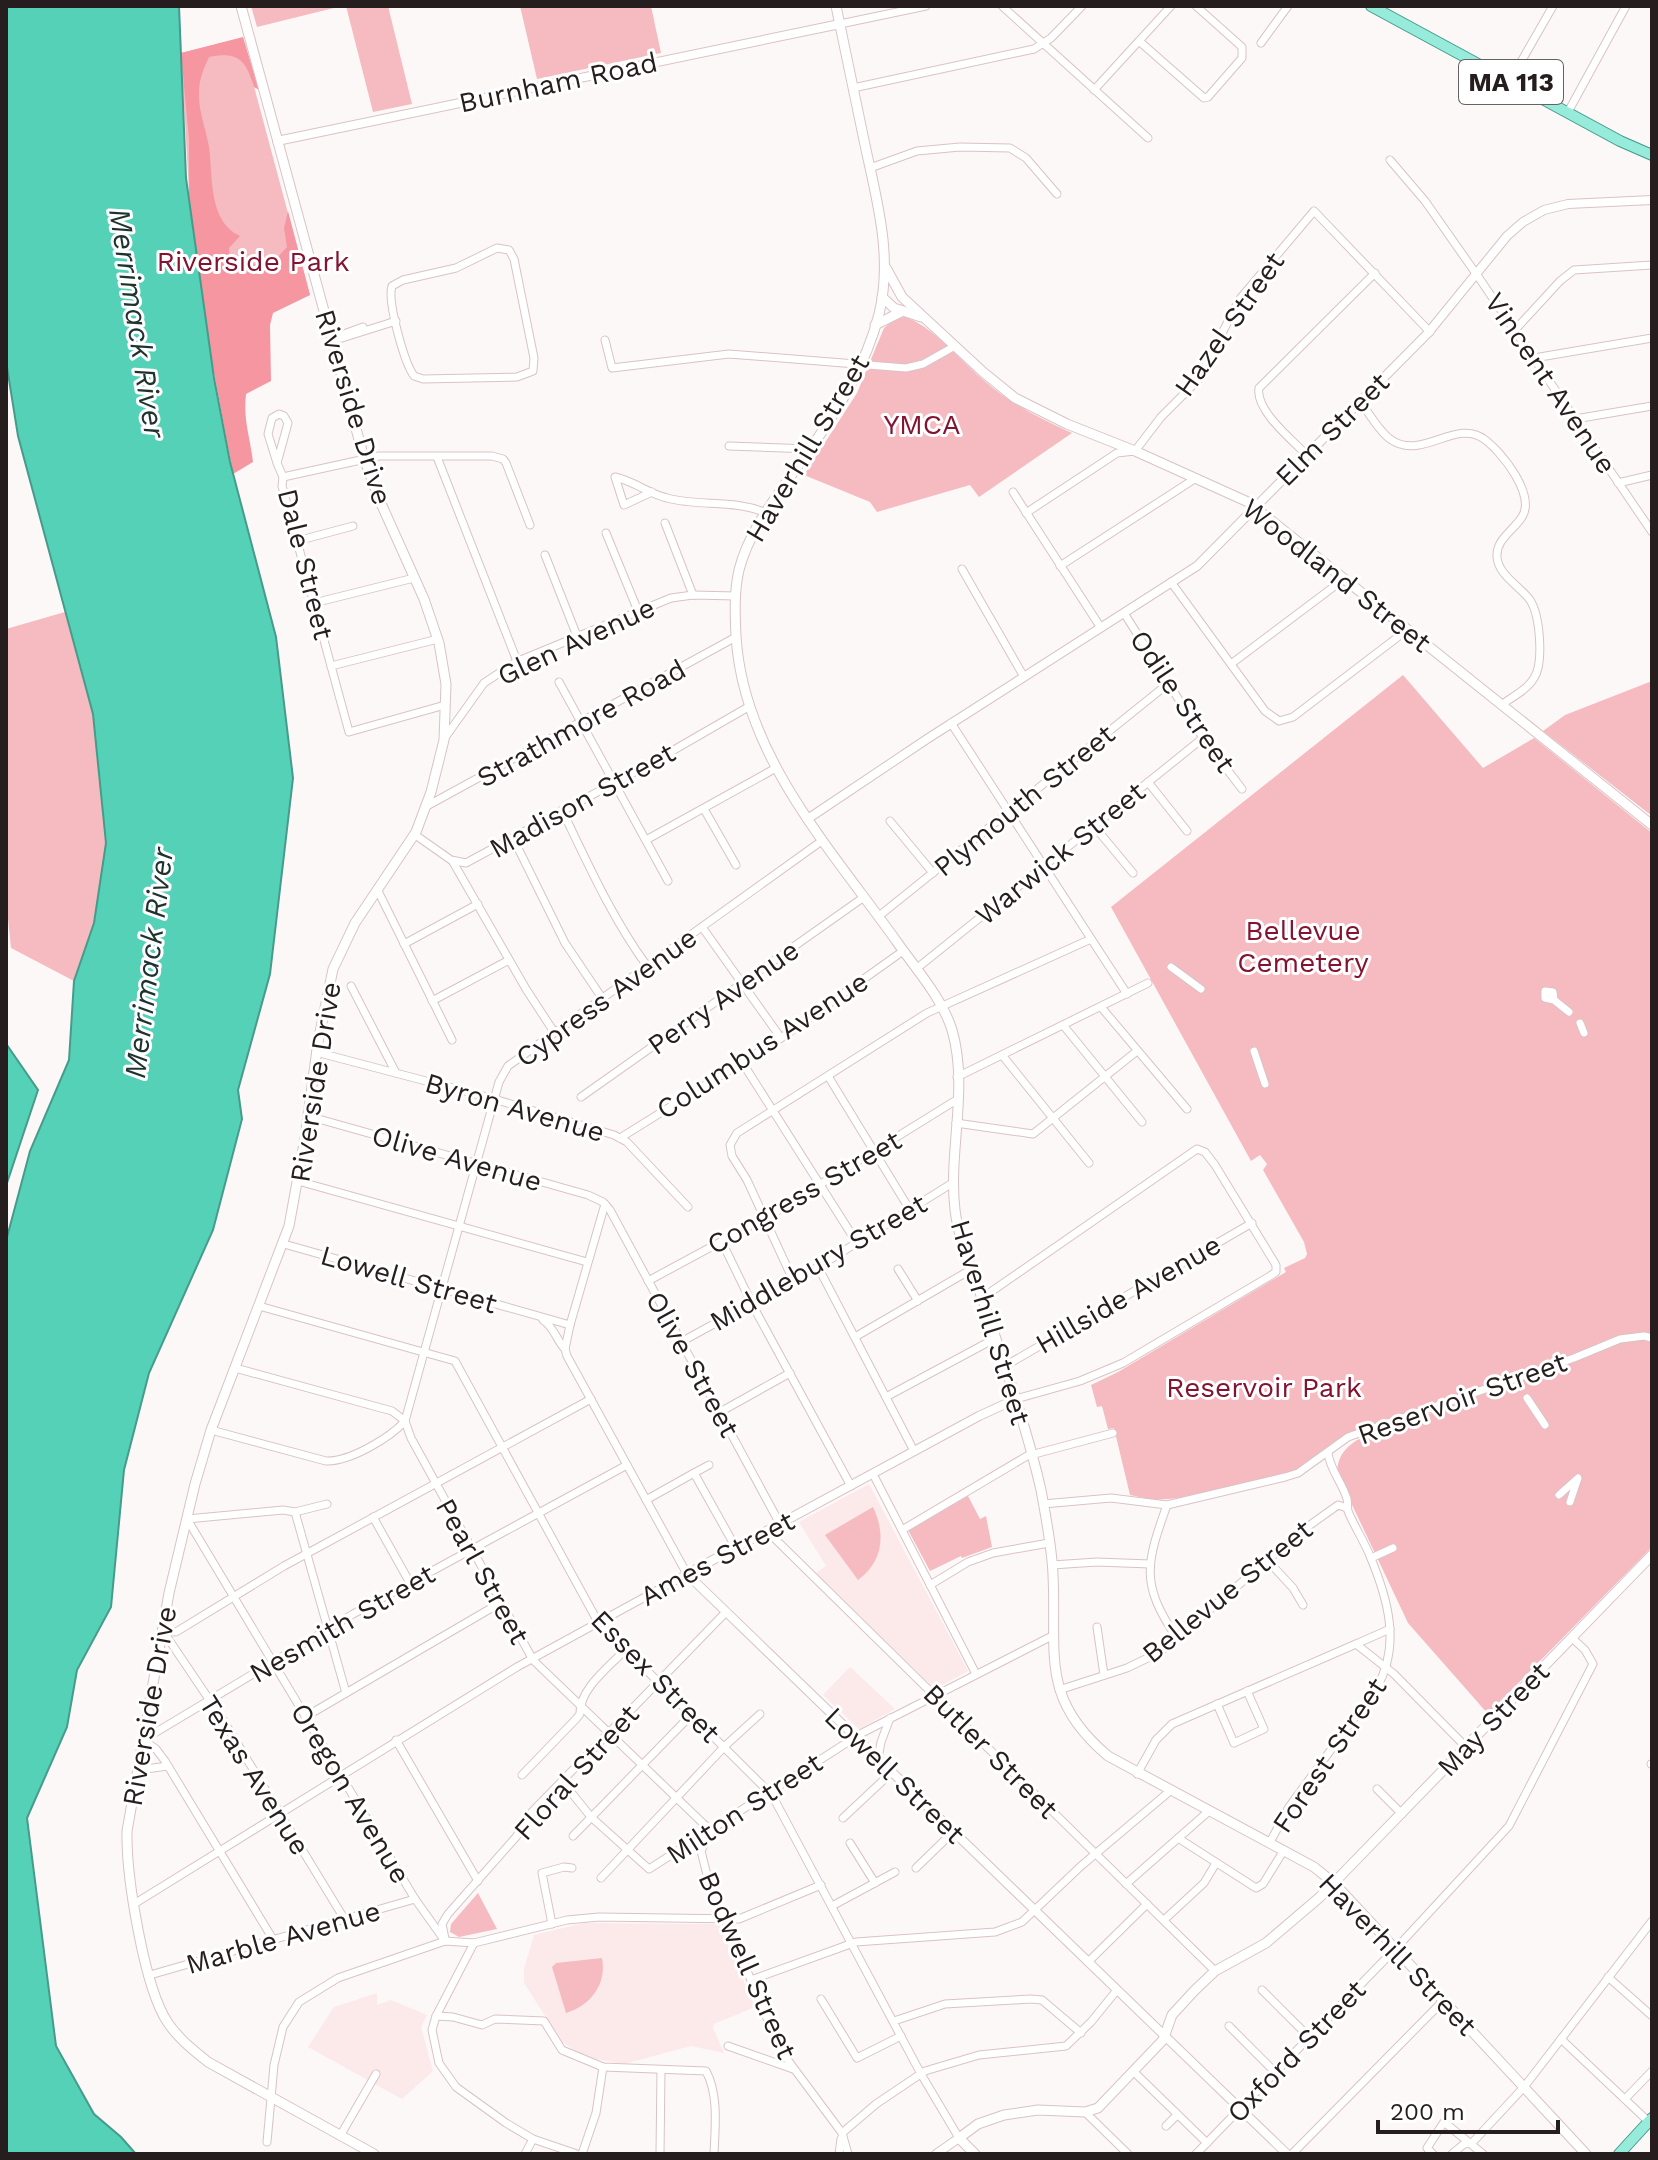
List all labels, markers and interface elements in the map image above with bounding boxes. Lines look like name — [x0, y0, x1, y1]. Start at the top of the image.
street label: Burnham Road — [456, 45, 660, 120]
road number: MA 113 — [1459, 60, 1563, 104]
water label: Merrimack River — [102, 206, 173, 442]
park label: Riverside Park — [156, 245, 350, 278]
street label: Hazel Street — [1168, 246, 1291, 403]
street label: Vincent Avenue — [1478, 287, 1623, 480]
street label: Riverside Drive — [308, 305, 399, 509]
street label: Haverhill Street — [739, 348, 876, 548]
street label: Elm Street — [1269, 366, 1396, 493]
park label: YMCA — [883, 408, 961, 441]
street label: Dale Street — [271, 485, 340, 643]
street label: Woodland Street — [1236, 492, 1438, 659]
street label: Glen Avenue — [492, 591, 660, 692]
street label: Odile Street — [1123, 624, 1242, 779]
street label: Strathmore Road — [471, 652, 691, 794]
street label: Plymouth Street — [927, 717, 1122, 883]
street label: Madison Street — [484, 736, 681, 865]
street label: Warwick Street — [969, 775, 1152, 932]
water label: Merrimack River — [117, 844, 180, 1080]
park label: Bellevue Cemetery — [1237, 914, 1369, 979]
street label: Cypress Avenue — [509, 921, 703, 1074]
street label: Perry Avenue — [641, 933, 805, 1062]
street label: Columbus Avenue — [650, 965, 874, 1126]
street label: Riverside Drive — [283, 979, 348, 1185]
street label: Byron Avenue — [421, 1066, 608, 1149]
street label: Olive Avenue — [368, 1118, 546, 1198]
street label: Congress Street — [701, 1123, 907, 1261]
street label: Middlebury Street — [704, 1187, 933, 1338]
street label: Haverhill Street — [944, 1216, 1037, 1429]
street label: Hillside Avenue — [1030, 1228, 1227, 1361]
street label: Lowell Street — [317, 1239, 501, 1320]
street label: Olive Street — [639, 1286, 746, 1443]
street label: Reservoir Street — [1353, 1345, 1571, 1452]
park label: Reservoir Park — [1166, 1371, 1362, 1404]
street label: Pearl Street — [429, 1493, 536, 1650]
street label: Ames Street — [634, 1504, 800, 1613]
street label: Bellevue Street — [1136, 1513, 1319, 1670]
street label: Nesmith Street — [244, 1557, 441, 1690]
street label: Riverside Drive — [116, 1603, 183, 1809]
street label: Essex Street — [584, 1603, 727, 1750]
street label: May Street — [1431, 1655, 1556, 1783]
street label: Forest Street — [1265, 1671, 1394, 1839]
street label: Butler Street — [917, 1677, 1065, 1826]
street label: Texas Avenue — [192, 1689, 317, 1861]
street label: Oregon Avenue — [284, 1697, 417, 1889]
street label: Floral Street — [507, 1698, 646, 1847]
street label: Lowell Street — [818, 1700, 972, 1851]
street label: Milton Street — [660, 1746, 829, 1871]
street label: Bodwell Street — [691, 1866, 804, 2064]
street label: Haverhill Street — [1312, 1866, 1484, 2042]
street label: Marble Avenue — [182, 1894, 384, 1981]
street label: Oxford Street — [1220, 1973, 1373, 2129]
scale bar — [1378, 2084, 1558, 2134]
text: 200 m — [1390, 2098, 1465, 2126]

